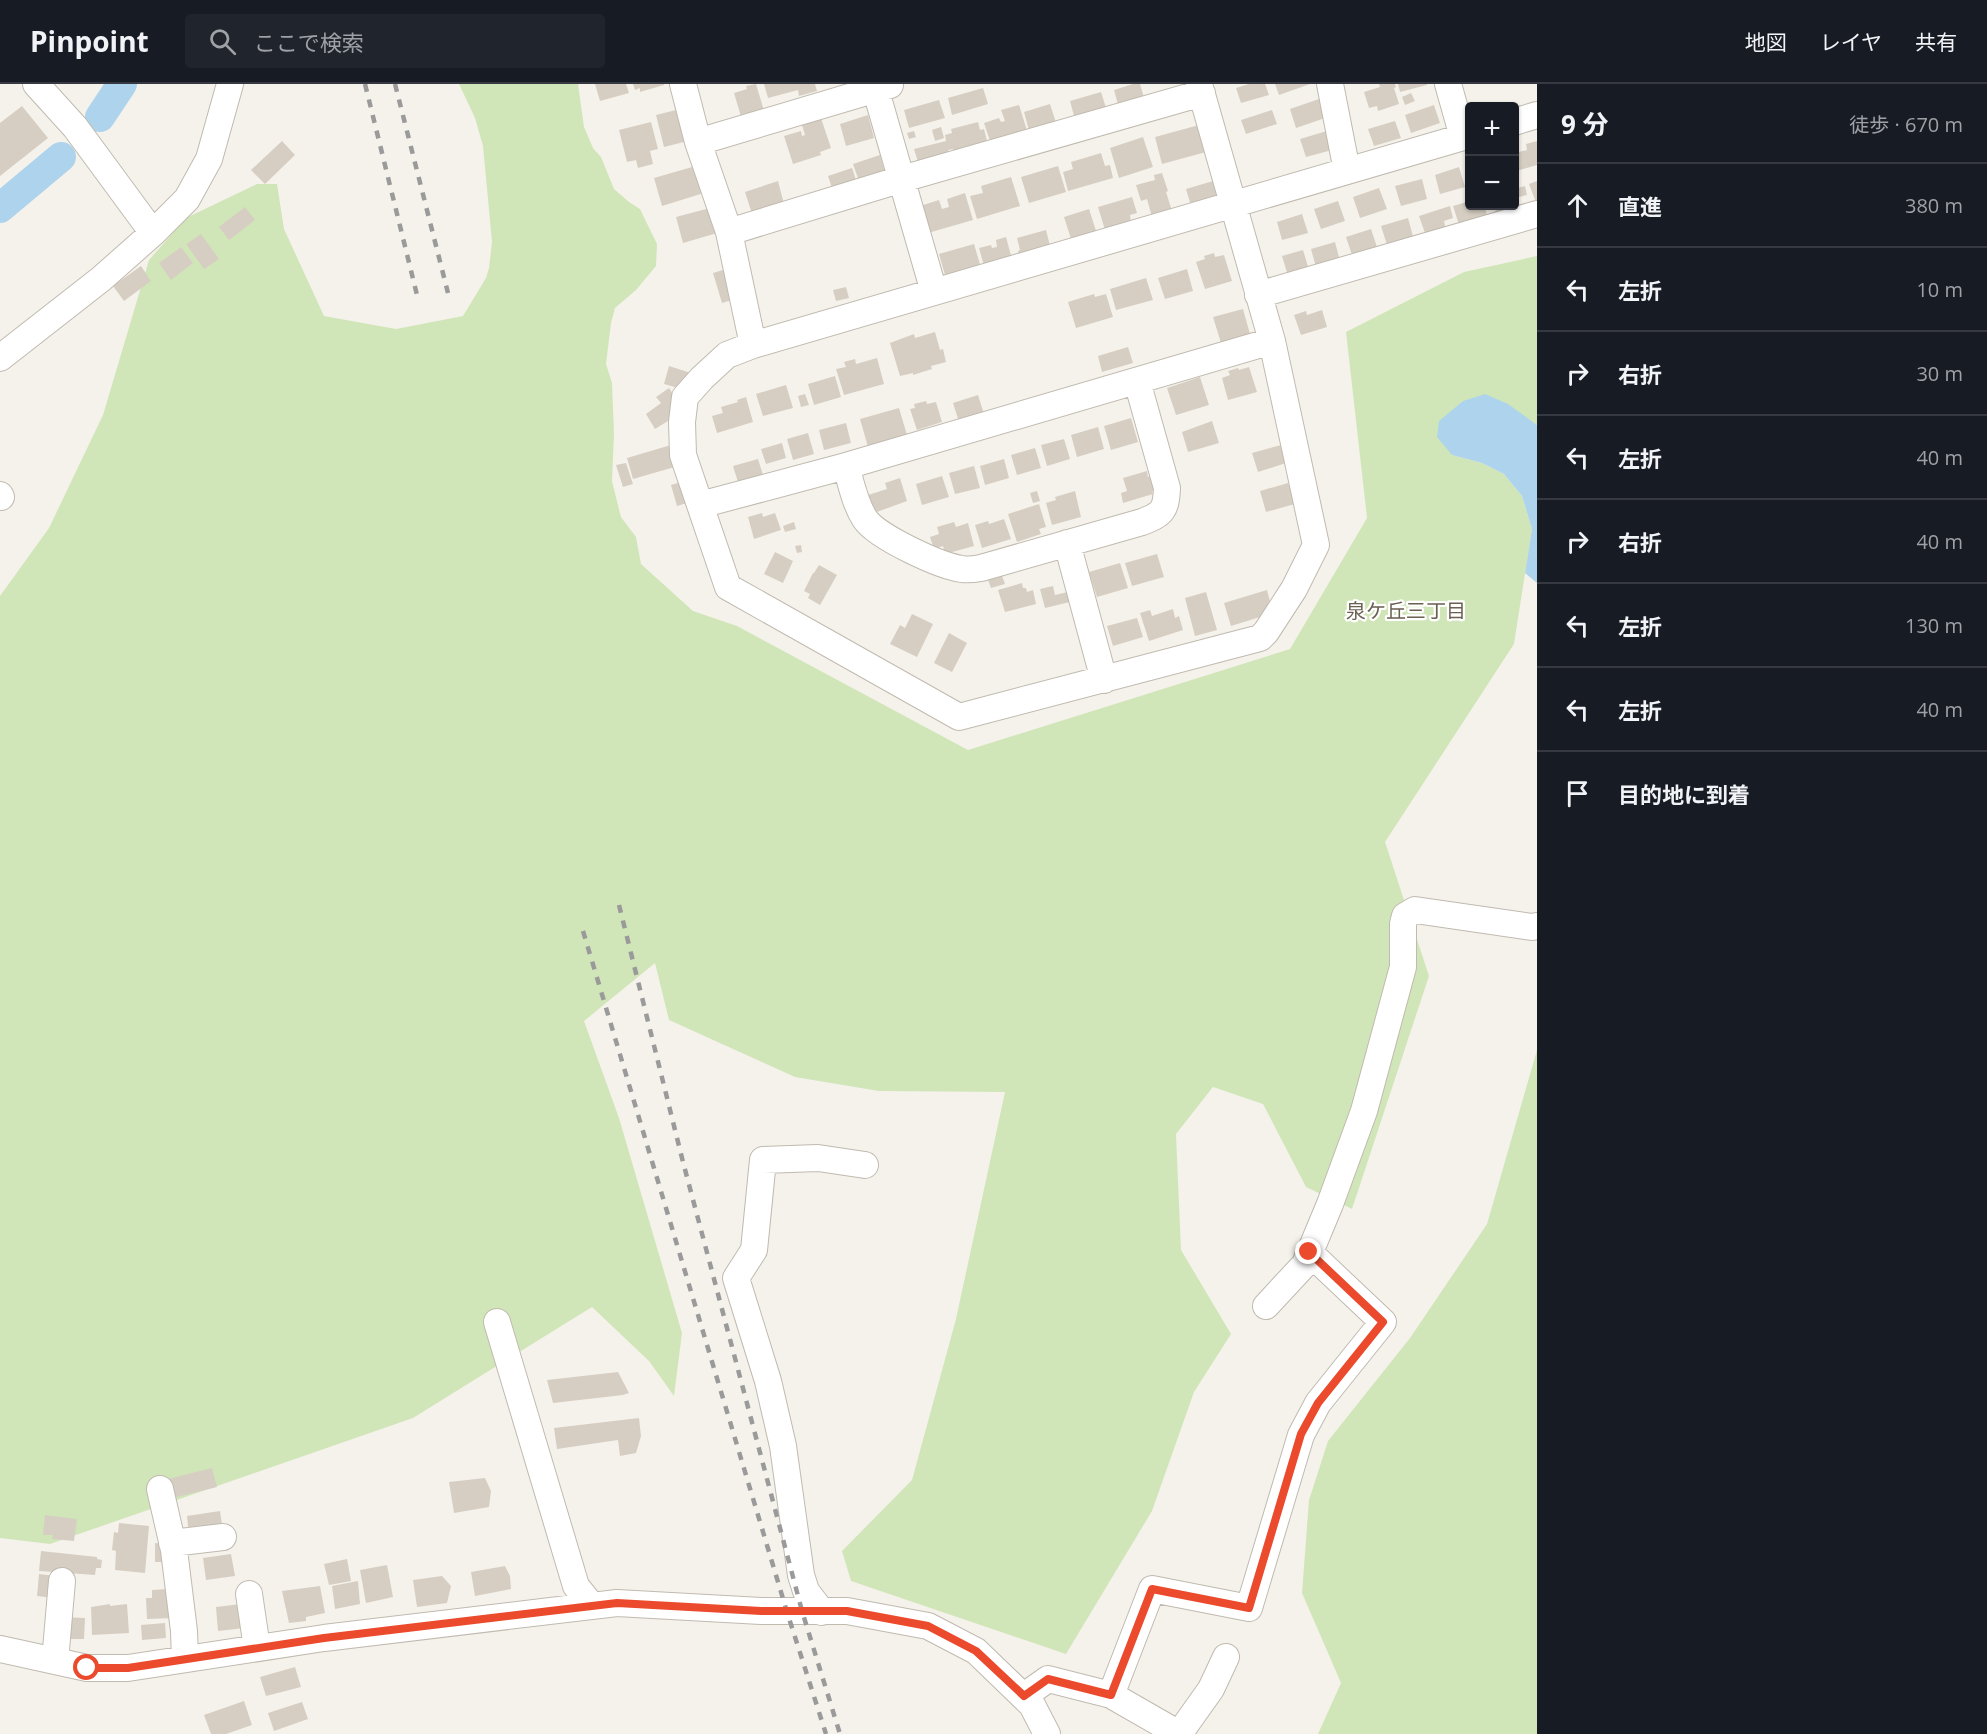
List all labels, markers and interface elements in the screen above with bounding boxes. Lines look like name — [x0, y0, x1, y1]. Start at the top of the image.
search box — [185, 14, 605, 68]
text: Pinpoint — [30, 22, 149, 60]
icon: search — [206, 25, 239, 58]
text: ここで検索 — [254, 27, 364, 57]
text: 地図 — [1745, 28, 1787, 56]
text: レイヤ — [1820, 28, 1882, 56]
text: 共有 — [1915, 28, 1957, 56]
map controls — [1465, 102, 1519, 210]
button: + — [1465, 102, 1519, 156]
text: 9 分 — [1561, 106, 1609, 142]
text: 徒歩 · 670 m — [1849, 111, 1963, 138]
button: − — [1465, 156, 1519, 210]
icon: ahead — [1561, 189, 1594, 222]
text: 直進 — [1618, 191, 1662, 221]
text: 380 m — [1905, 192, 1963, 219]
icon: left — [1561, 273, 1594, 306]
text: 左折 — [1618, 275, 1662, 305]
text: 10 m — [1916, 276, 1963, 303]
icon: right — [1561, 357, 1594, 390]
text: 右折 — [1618, 359, 1662, 389]
text: 30 m — [1916, 360, 1963, 387]
icon: left — [1561, 441, 1594, 474]
text: 左折 — [1618, 443, 1662, 473]
text: 40 m — [1916, 444, 1963, 471]
icon: right — [1561, 525, 1594, 558]
text: 右折 — [1618, 527, 1662, 557]
text: 40 m — [1916, 528, 1963, 555]
district label: 泉ケ丘三丁目 — [1346, 597, 1466, 624]
icon: left — [1561, 609, 1594, 642]
text: 左折 — [1618, 611, 1662, 641]
text: 130 m — [1905, 612, 1963, 639]
icon: left — [1561, 693, 1594, 726]
text: 左折 — [1618, 695, 1662, 725]
text: 40 m — [1916, 696, 1963, 723]
icon: arrive — [1561, 777, 1594, 810]
text: 目的地に到着 — [1618, 779, 1750, 809]
route end — [1295, 1238, 1321, 1264]
route start — [73, 1654, 99, 1680]

